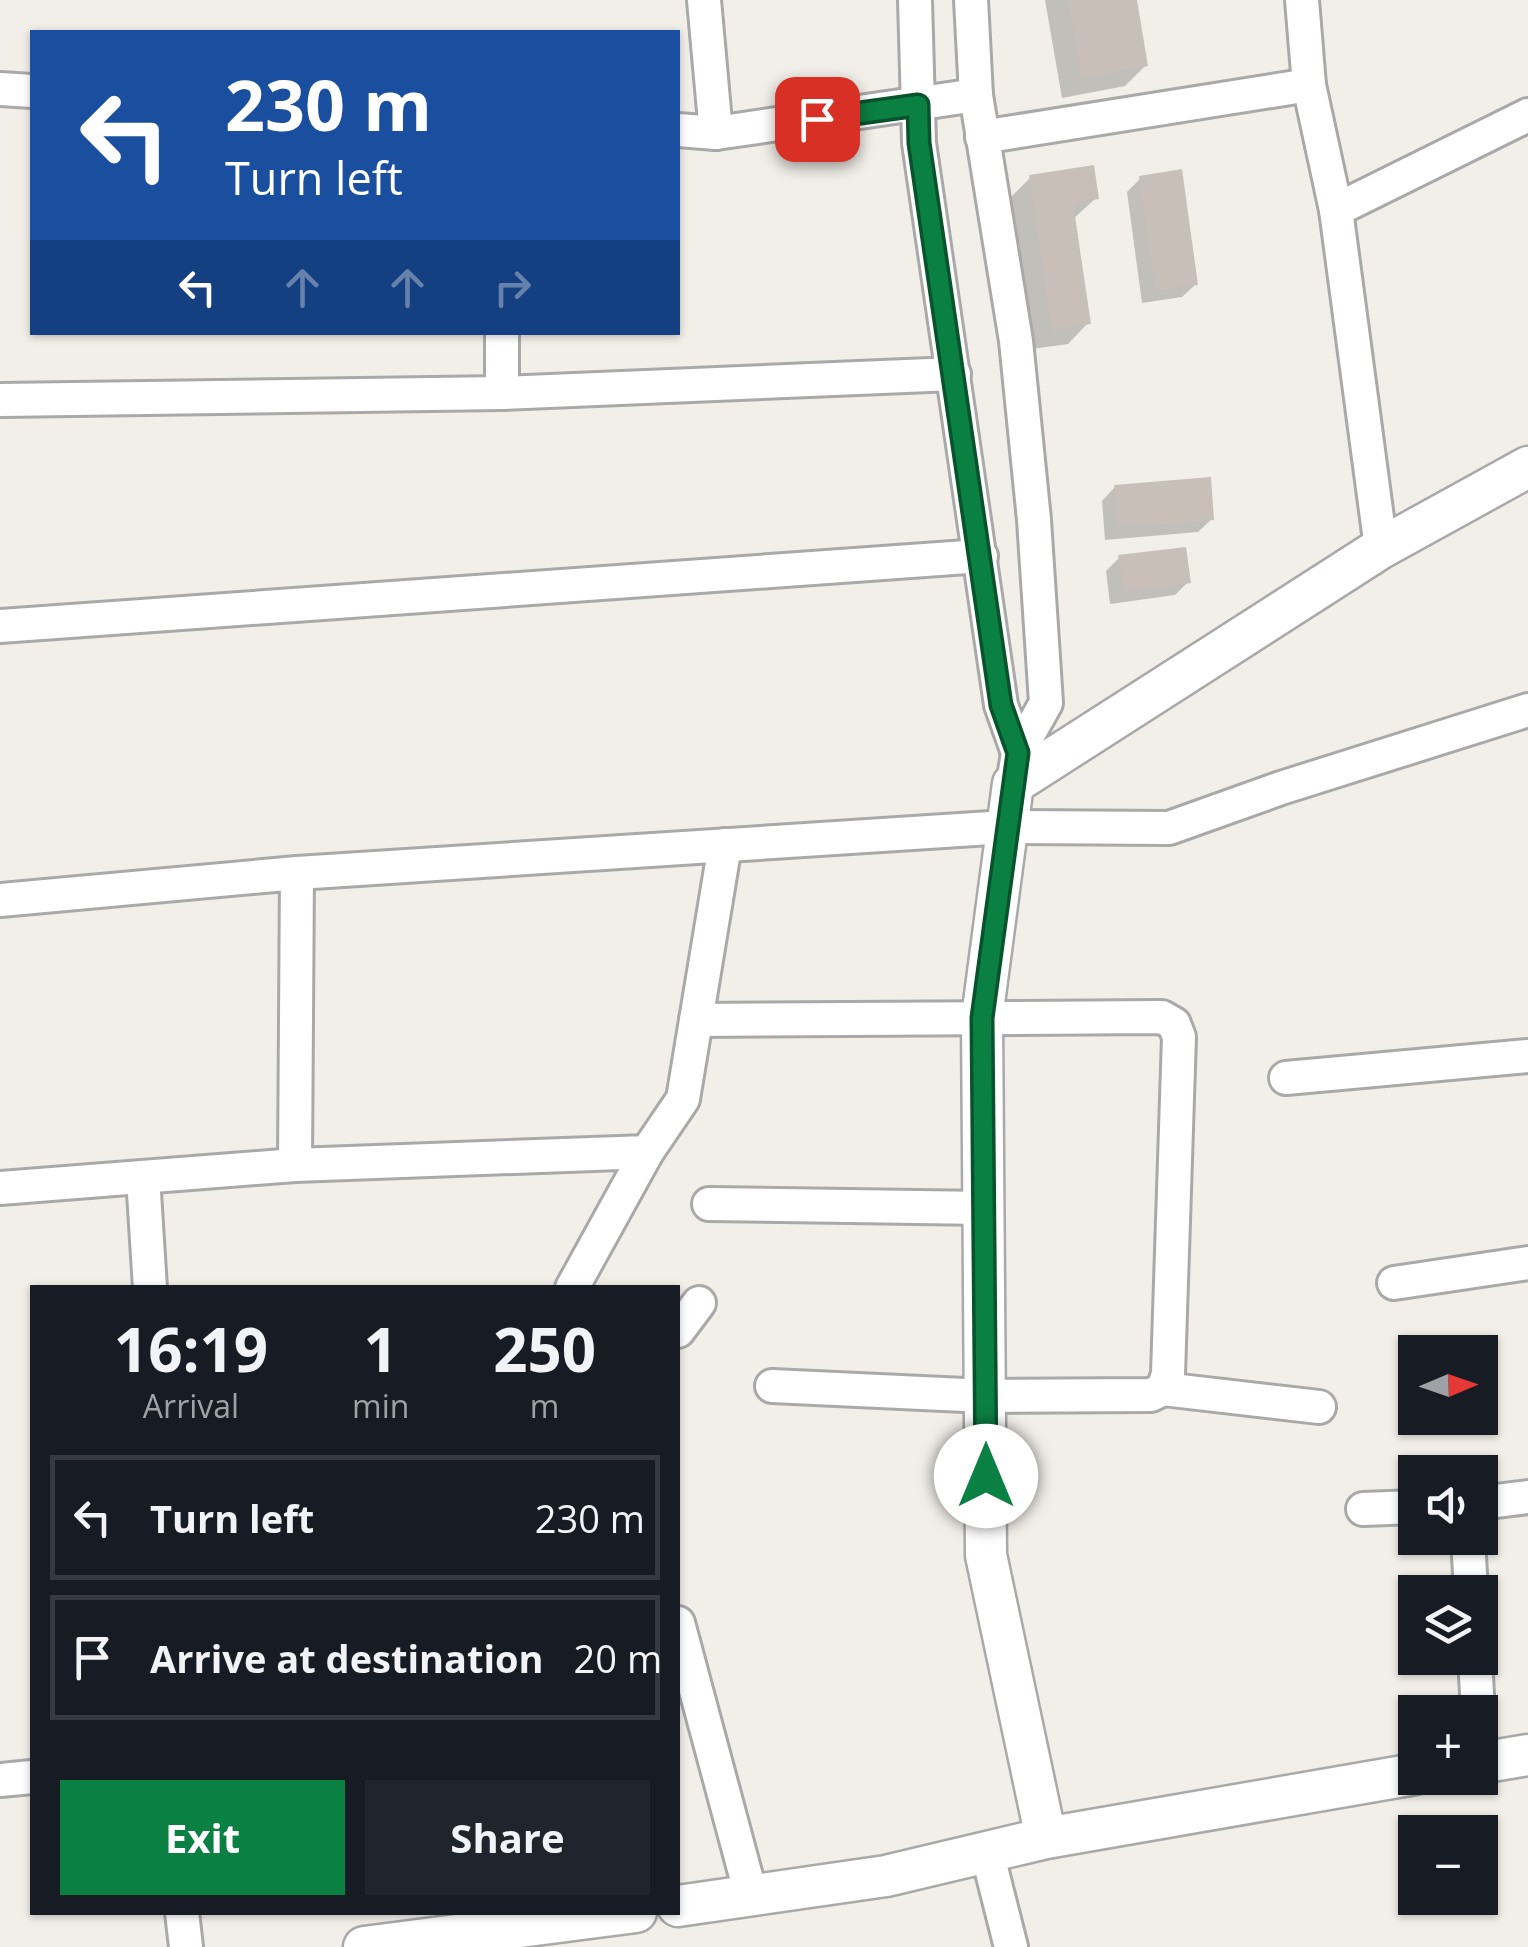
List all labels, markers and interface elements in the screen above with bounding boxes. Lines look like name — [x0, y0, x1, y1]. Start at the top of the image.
text: 230 m — [225, 56, 432, 152]
icon: left — [60, 70, 190, 200]
pin — [775, 77, 860, 162]
icon: arrive — [790, 92, 845, 147]
text: Turn left — [225, 147, 403, 208]
icon: left — [170, 260, 225, 315]
icon: ahead — [275, 260, 330, 315]
icon: ahead — [380, 260, 435, 315]
icon: right — [485, 260, 540, 315]
text: 16:19 — [114, 1308, 268, 1390]
text: 1 — [364, 1308, 398, 1390]
text: 250 — [493, 1308, 596, 1390]
north arrow — [1398, 1335, 1498, 1435]
map controls — [1398, 1335, 1498, 1915]
text: Arrival — [143, 1384, 239, 1427]
text: min — [352, 1384, 409, 1427]
text: m — [530, 1384, 559, 1427]
position arrow — [934, 1424, 1038, 1528]
button: sound — [1398, 1455, 1498, 1555]
icon: left — [65, 1490, 120, 1545]
text: Turn left — [150, 1492, 314, 1544]
text: 230 m — [535, 1492, 645, 1544]
button: layers — [1398, 1575, 1498, 1675]
icon: arrive — [65, 1630, 120, 1685]
text: Arrive at destination — [150, 1632, 544, 1684]
text: 20 m — [574, 1632, 662, 1684]
button: + — [1398, 1695, 1498, 1795]
button: Exit — [60, 1780, 345, 1895]
button: Share — [365, 1780, 650, 1895]
button: − — [1398, 1815, 1498, 1915]

